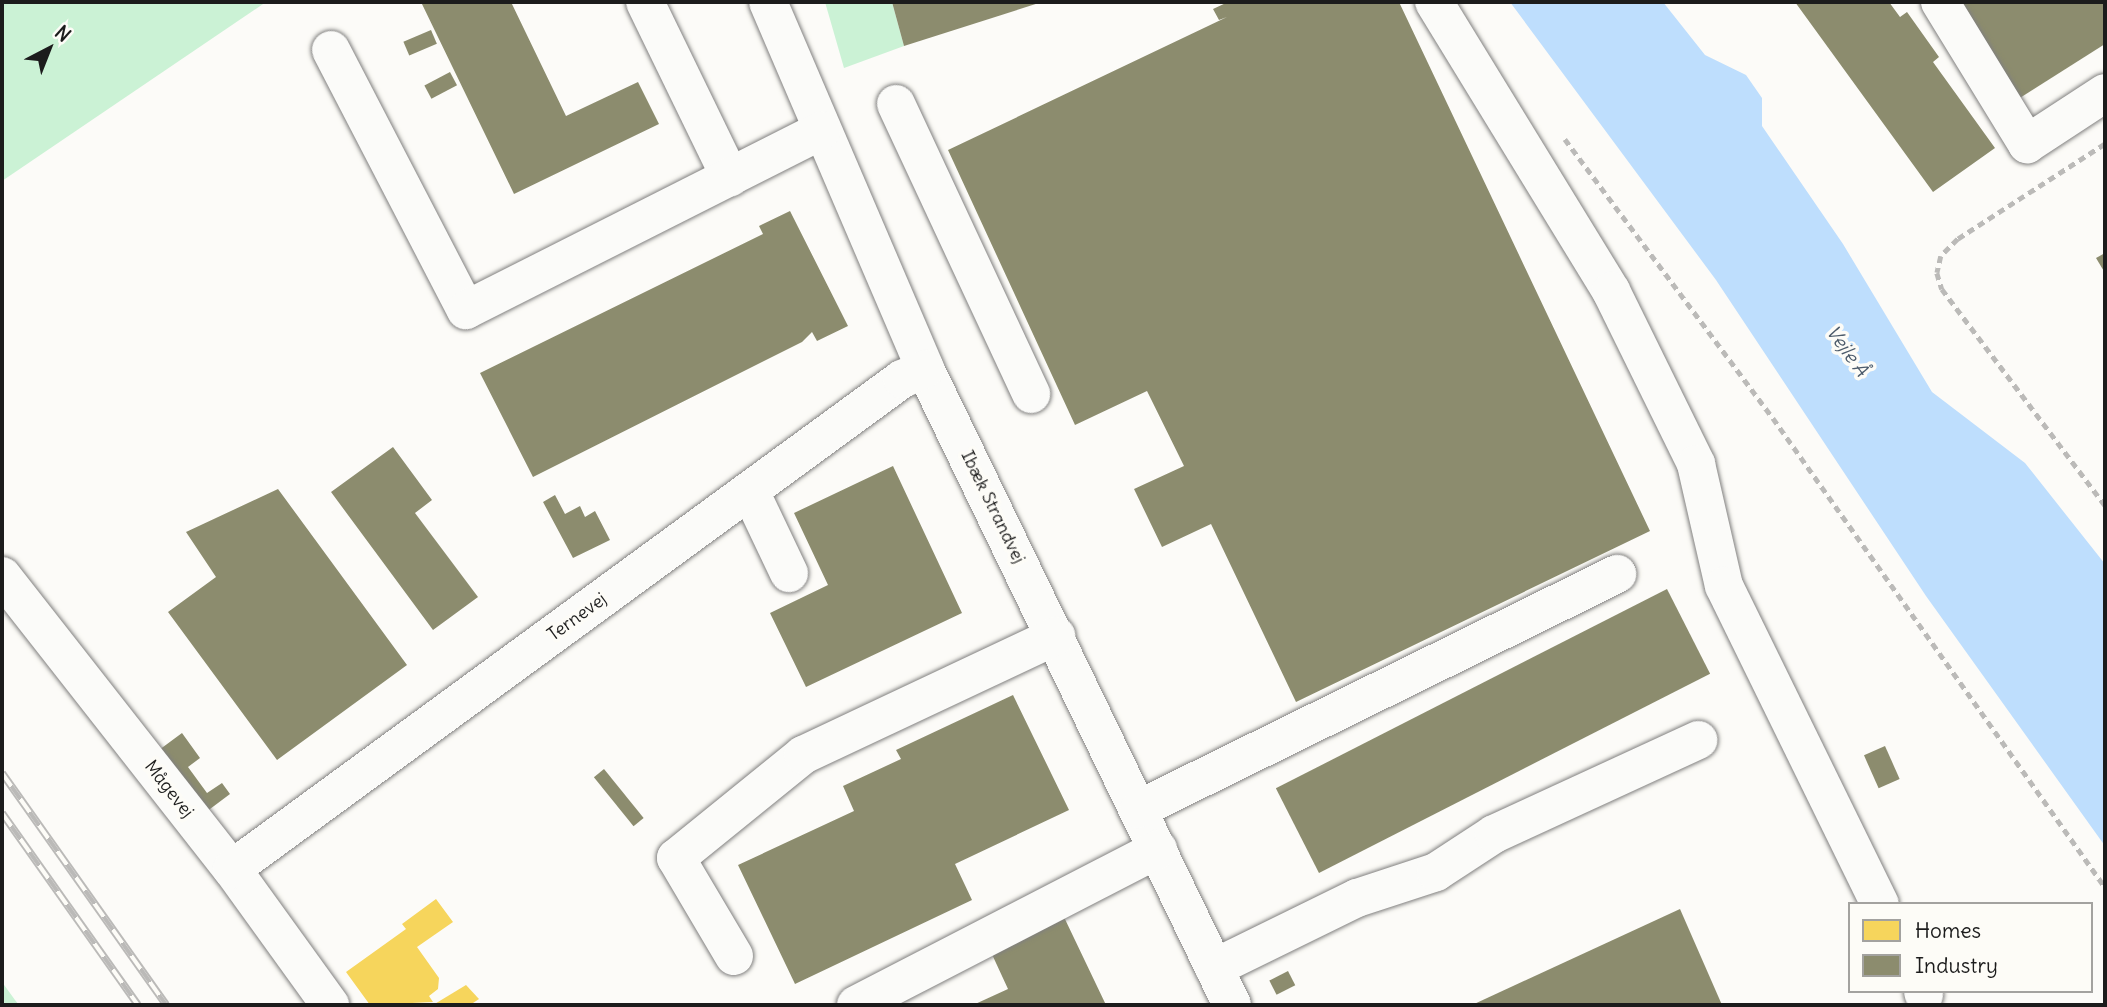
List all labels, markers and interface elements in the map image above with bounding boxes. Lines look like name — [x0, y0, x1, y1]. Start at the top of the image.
north arrow — [14, 14, 84, 84]
text: N — [50, 20, 76, 47]
water label: Vejle Å — [1821, 321, 1873, 381]
street label: Ibæk Strandvej — [956, 447, 1030, 567]
street label: Ternevej — [543, 588, 611, 646]
street label: Mågevej — [140, 756, 198, 822]
legend — [1848, 902, 2093, 993]
text: Homes — [1915, 917, 1981, 944]
text: Industry — [1915, 952, 1998, 979]

